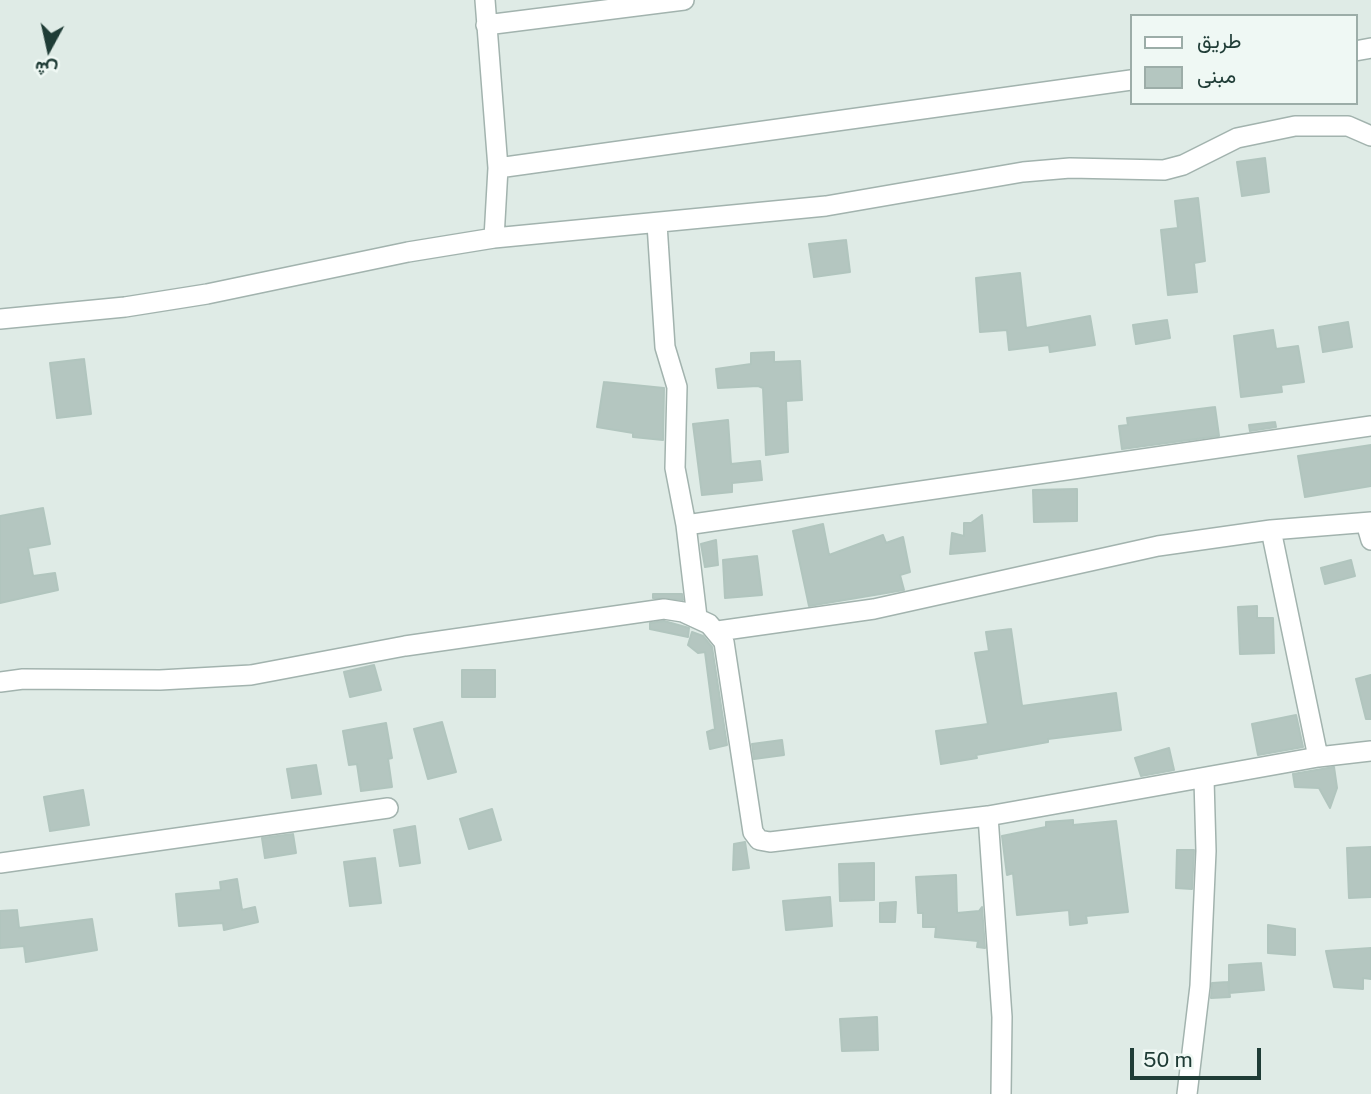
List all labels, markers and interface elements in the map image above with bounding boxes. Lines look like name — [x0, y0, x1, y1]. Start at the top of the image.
north arrow — [14, 14, 84, 84]
legend — [1130, 14, 1357, 105]
text: طريق — [1197, 28, 1242, 53]
text: ش — [33, 57, 59, 82]
text: مبنى — [1197, 63, 1236, 88]
scale bar — [1133, 1034, 1264, 1078]
text: 50 m — [1143, 1047, 1193, 1072]

